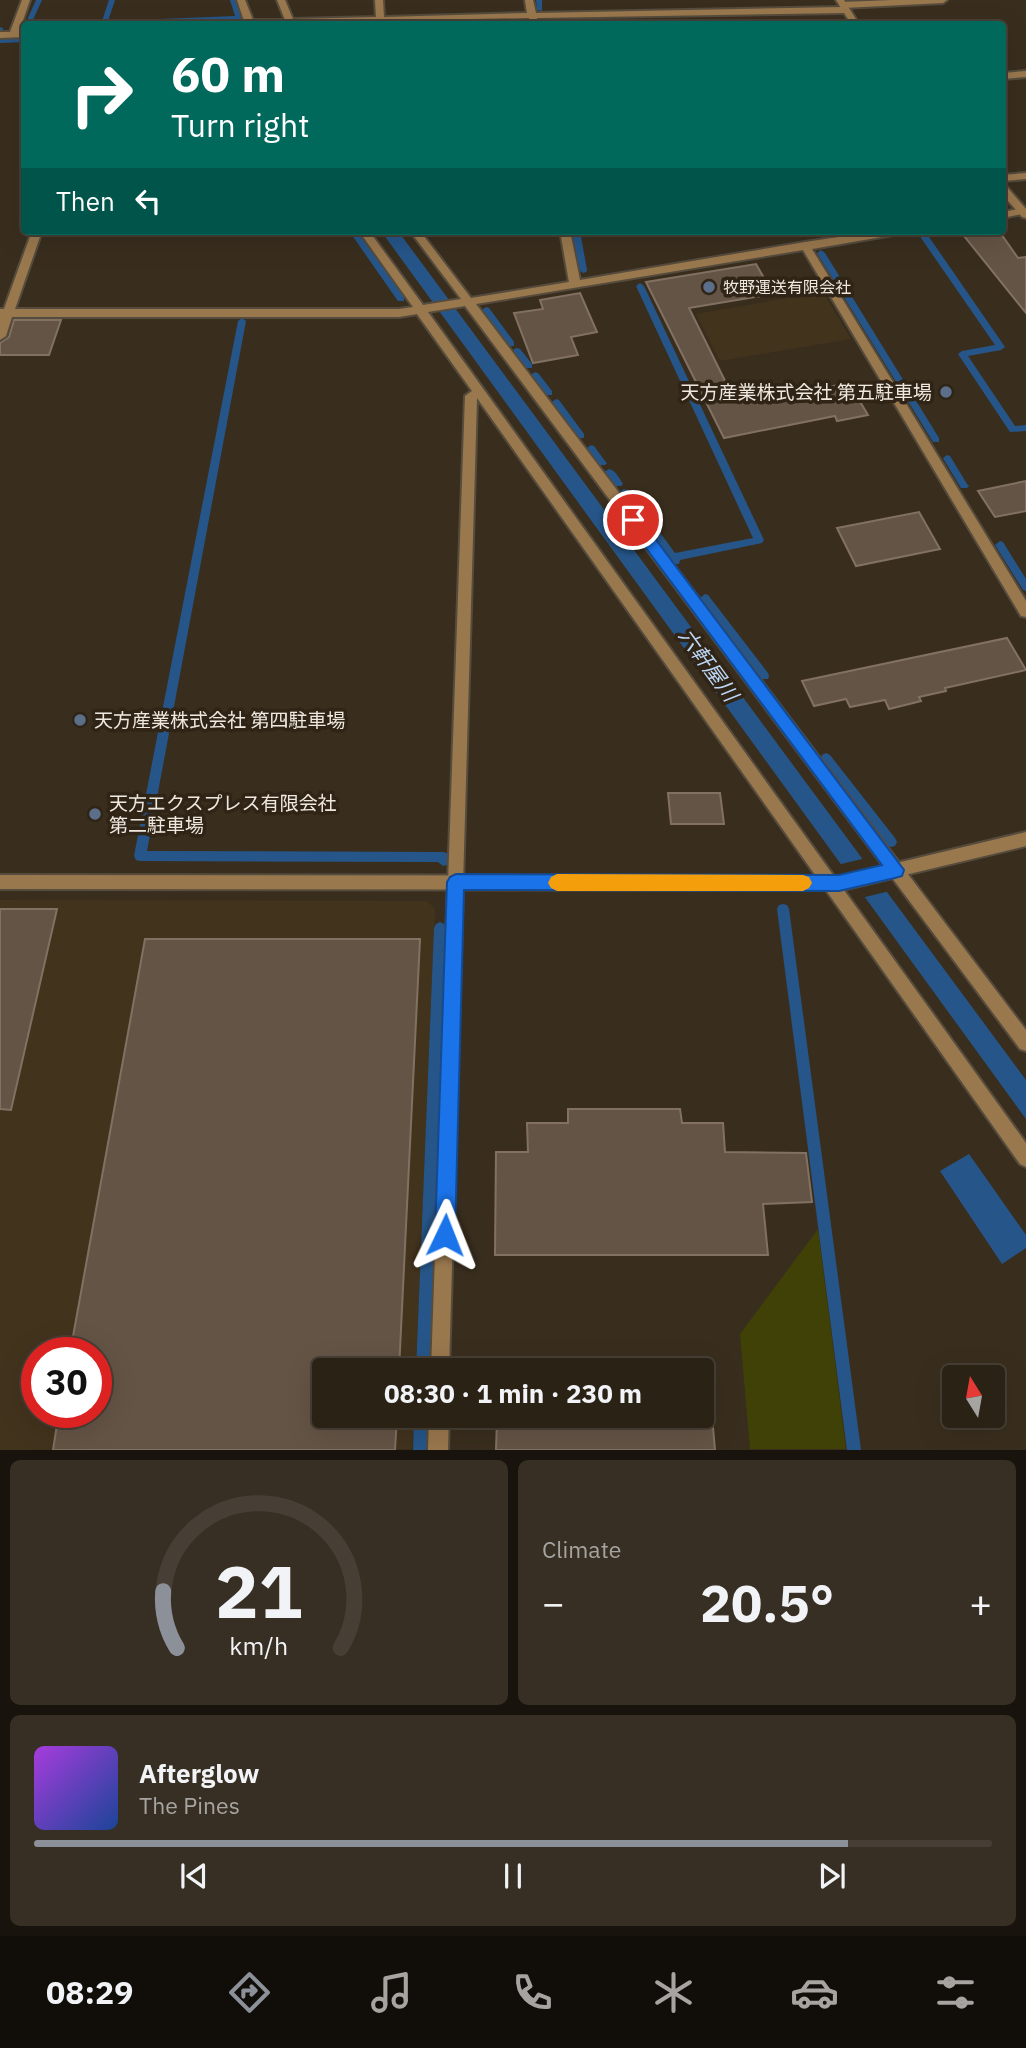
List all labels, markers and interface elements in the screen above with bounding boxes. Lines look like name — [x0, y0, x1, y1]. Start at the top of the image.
text: 60 m — [171, 42, 285, 105]
icon: right — [56, 49, 147, 140]
text: Turn right — [171, 104, 309, 146]
icon: left — [129, 182, 167, 220]
text: Then — [56, 184, 115, 218]
place label: 牧野運送有限会社 — [723, 277, 851, 297]
marker: 牧野運送有限会社 — [701, 279, 717, 295]
place label: 天方産業株式会社 第五駐車場 — [681, 380, 932, 404]
marker: 天方産業株式会社 第五駐車場 — [938, 384, 954, 400]
pin — [603, 490, 663, 550]
icon: arrive — [614, 501, 652, 539]
water label: 六軒屋川 — [673, 622, 746, 708]
place label: 天方産業株式会社 第四駐車場 — [94, 708, 346, 732]
marker: 天方産業株式会社 第四駐車場 — [72, 712, 88, 728]
place label: 天方エクスプレス有限会社 第二駐車場 — [109, 791, 336, 837]
marker: 天方エクスプレス有限会社 第二駐車場 — [87, 806, 103, 822]
position arrow — [408, 1198, 482, 1272]
speed limit sign: 30 — [21, 1337, 112, 1428]
north arrow — [942, 1365, 1004, 1428]
map controls — [942, 1365, 1005, 1428]
text: 08:30 · 1 min · 230 m — [384, 1376, 642, 1410]
text: Climate — [542, 1534, 621, 1564]
text: 21 — [215, 1544, 303, 1639]
text: 20.5° — [700, 1569, 834, 1636]
text: − — [542, 1578, 565, 1627]
text: + — [969, 1578, 992, 1627]
text: km/h — [230, 1629, 288, 1662]
text: Afterglow — [139, 1756, 259, 1790]
text: The Pines — [139, 1790, 240, 1820]
icon: previous — [175, 1857, 213, 1895]
icon: pause — [494, 1857, 532, 1895]
icon: next — [813, 1857, 851, 1895]
icon: directions — [225, 1968, 274, 2017]
icon: music — [367, 1968, 416, 2017]
icon: phone — [508, 1968, 557, 2017]
icon: climate — [649, 1968, 698, 2017]
icon: car — [790, 1968, 839, 2017]
icon: filters — [931, 1968, 980, 2017]
text: 08:29 — [46, 1971, 133, 2013]

